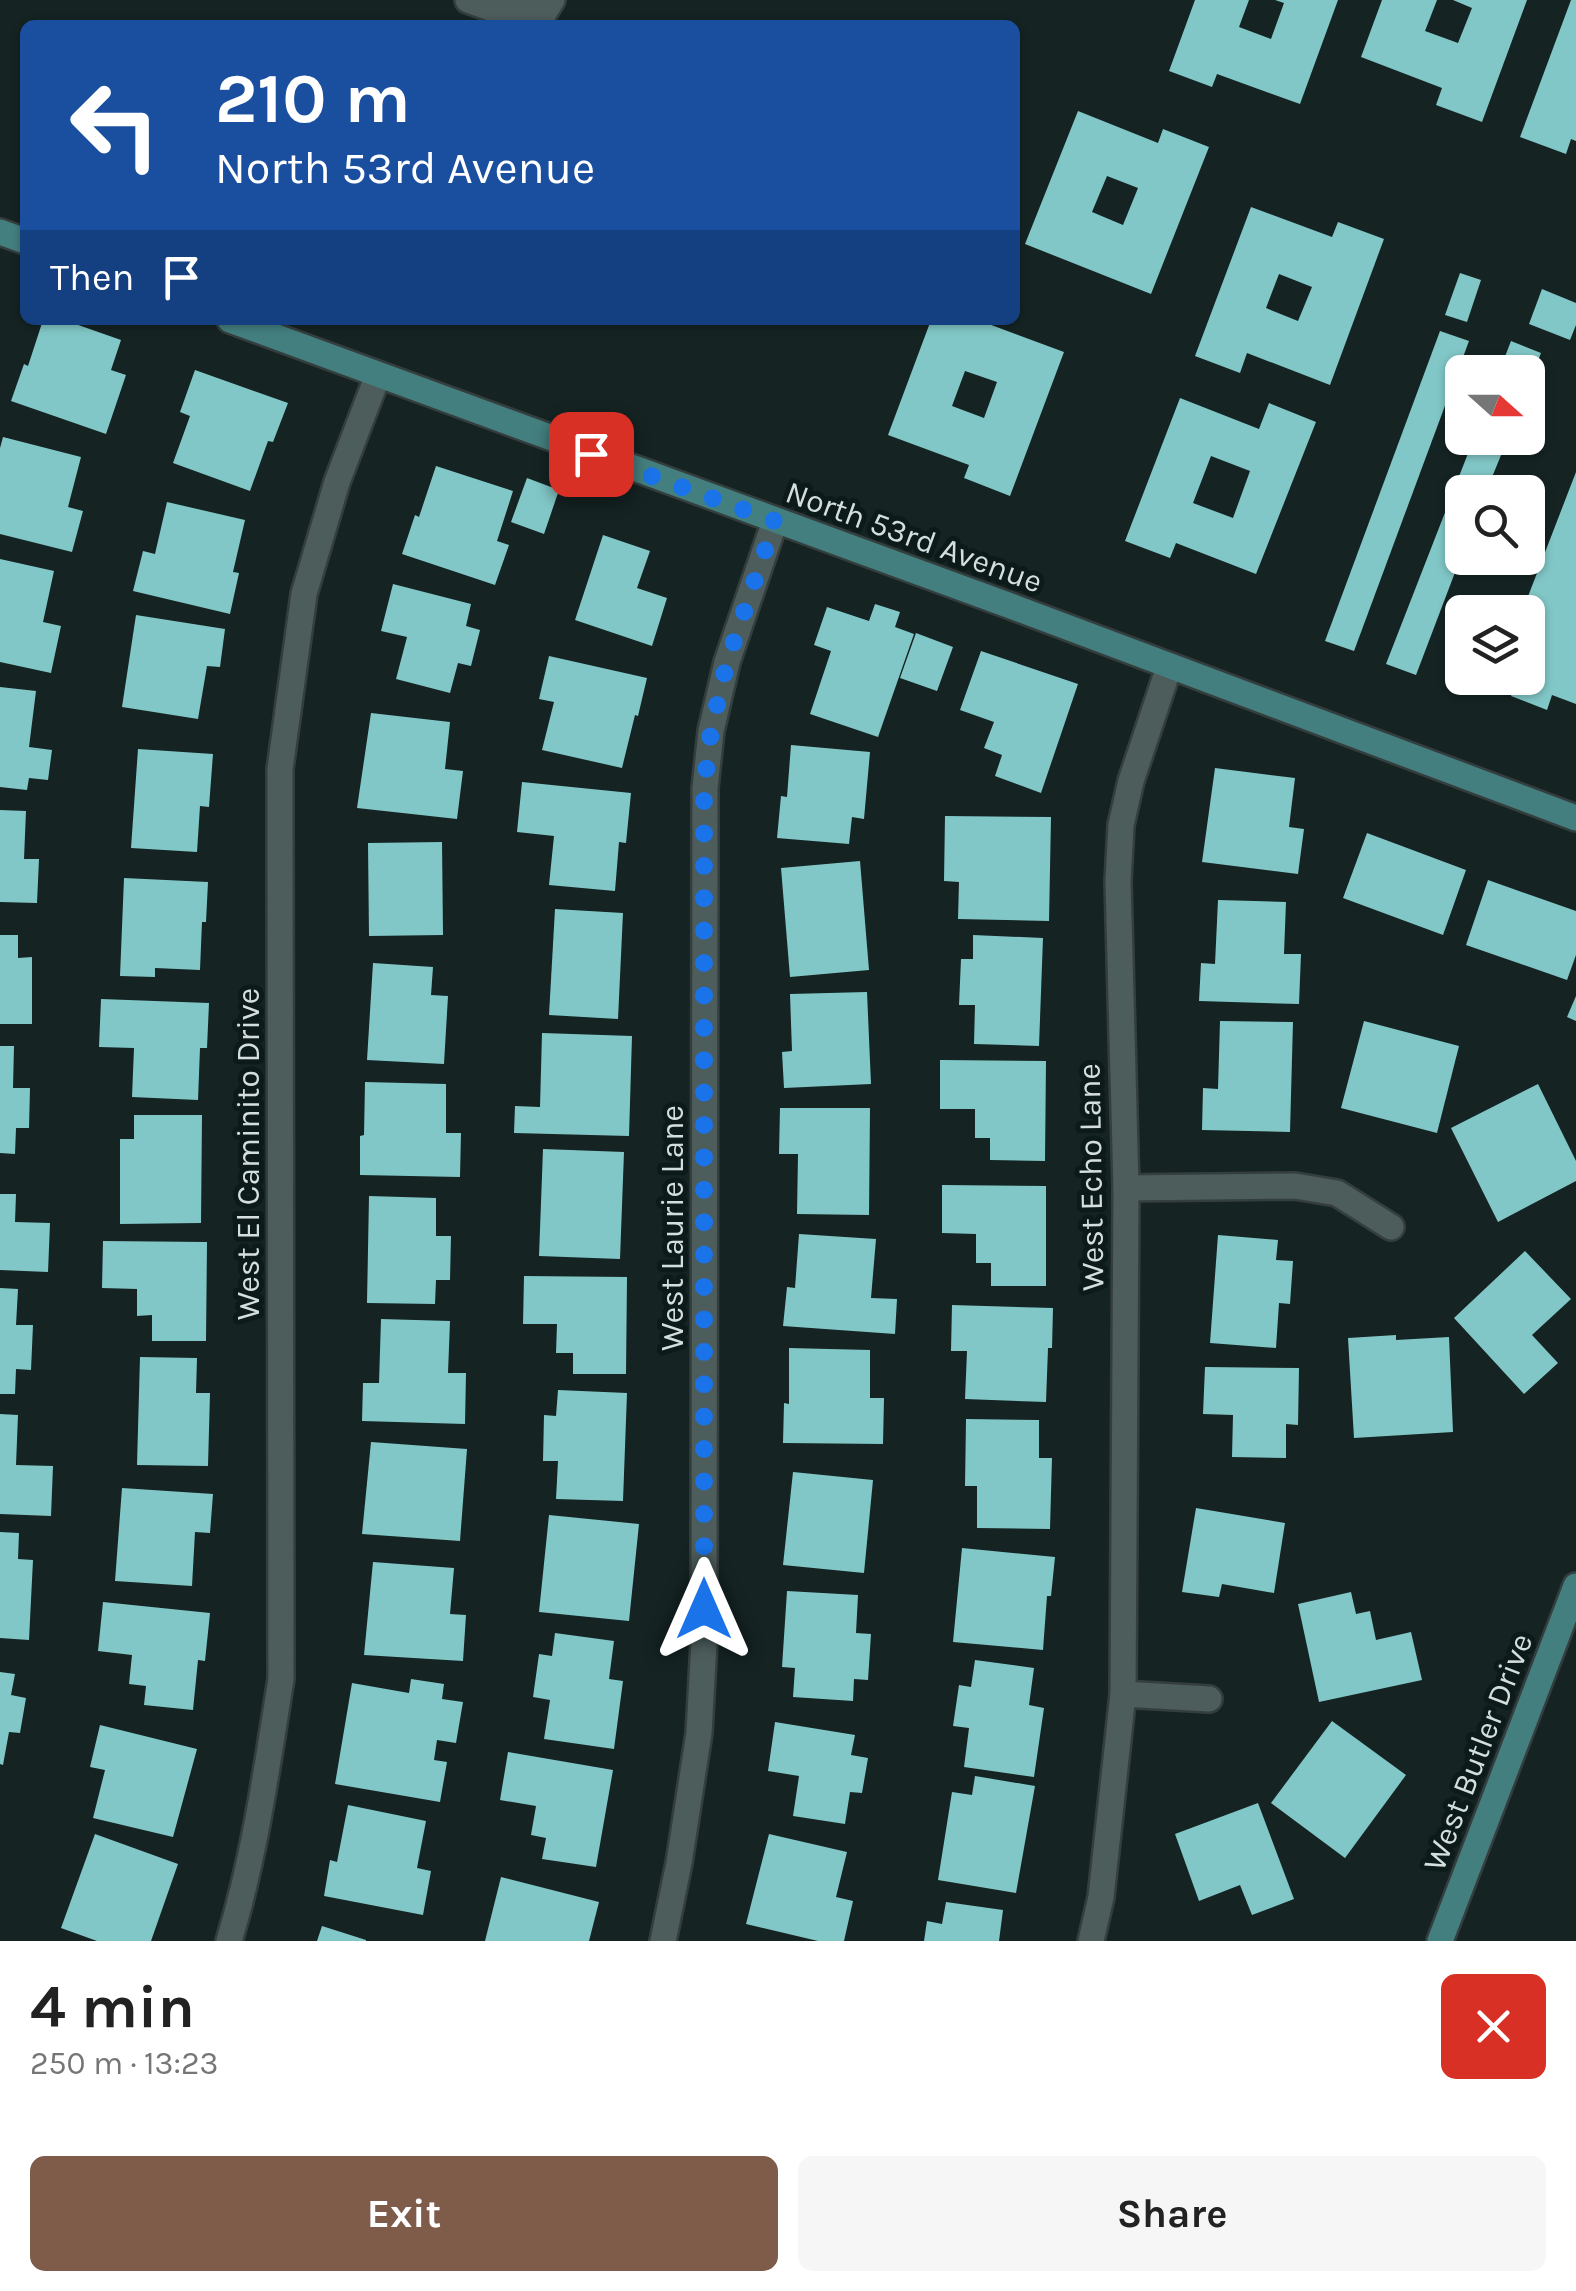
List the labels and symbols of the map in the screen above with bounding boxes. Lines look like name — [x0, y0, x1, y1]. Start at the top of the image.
north arrow — [1445, 355, 1545, 455]
pin — [549, 412, 634, 497]
street label: North 53rd Avenue — [781, 473, 1047, 601]
street label: West El Caminito Drive — [230, 988, 267, 1320]
street label: West Echo Lane — [1071, 1063, 1111, 1291]
street label: West Laurie Lane — [654, 1105, 691, 1351]
position arrow — [652, 1557, 756, 1661]
street label: West Butler Drive — [1416, 1628, 1540, 1876]

